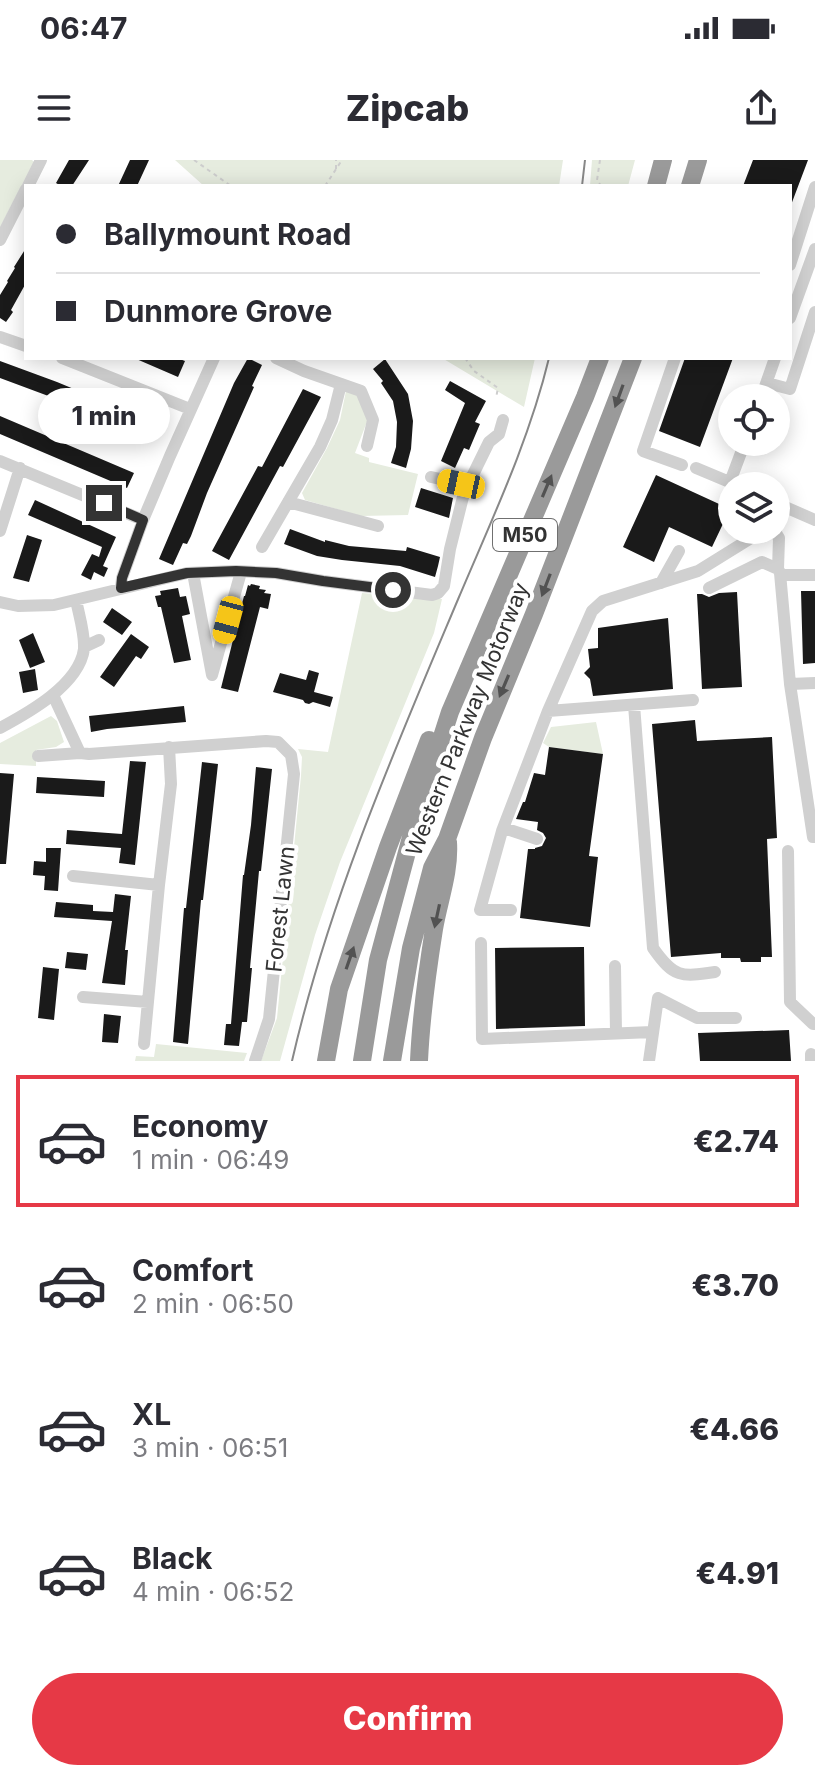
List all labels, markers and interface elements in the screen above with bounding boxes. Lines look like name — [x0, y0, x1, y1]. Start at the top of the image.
text: 06:47 — [40, 10, 127, 46]
icon: menu — [32, 86, 76, 130]
text: Zipcab — [346, 86, 469, 130]
icon: share — [739, 86, 783, 130]
text: Ballymount Road — [104, 216, 351, 252]
text: Dunmore Grove — [104, 293, 332, 329]
one-way arrow — [612, 384, 625, 408]
map controls — [718, 384, 790, 544]
button: locate — [718, 384, 790, 456]
callout: 1 min — [38, 387, 170, 443]
text: 1 min — [71, 400, 137, 431]
car — [435, 467, 487, 501]
button: layers — [718, 472, 790, 544]
one-way arrow — [540, 474, 553, 498]
route end — [86, 485, 122, 521]
road number: M50 — [493, 519, 557, 551]
route start — [375, 572, 411, 608]
one-way arrow — [539, 573, 552, 597]
street label: Western Parkway Motorway — [400, 579, 534, 859]
car — [210, 594, 246, 646]
one-way arrow — [498, 674, 511, 698]
street label: Forest Lawn — [260, 845, 300, 973]
one-way arrow — [430, 904, 443, 929]
one-way arrow — [344, 946, 356, 970]
icon: car — [36, 1105, 108, 1177]
text: Economy — [132, 1108, 268, 1144]
text: €2.74 — [693, 1123, 779, 1159]
text: 1 min · 06:49 — [132, 1144, 289, 1175]
icon: car — [36, 1249, 108, 1321]
text: Comfort — [132, 1252, 253, 1288]
text: €3.70 — [692, 1267, 779, 1303]
text: 2 min · 06:50 — [132, 1288, 294, 1319]
icon: car — [36, 1393, 108, 1465]
text: XL — [132, 1396, 171, 1432]
text: €4.66 — [689, 1411, 779, 1447]
text: 3 min · 06:51 — [132, 1432, 288, 1463]
icon: car — [36, 1537, 108, 1609]
text: Black — [132, 1540, 212, 1576]
text: €4.91 — [695, 1555, 779, 1591]
text: 4 min · 06:52 — [132, 1576, 294, 1607]
button: Confirm — [32, 1673, 783, 1765]

